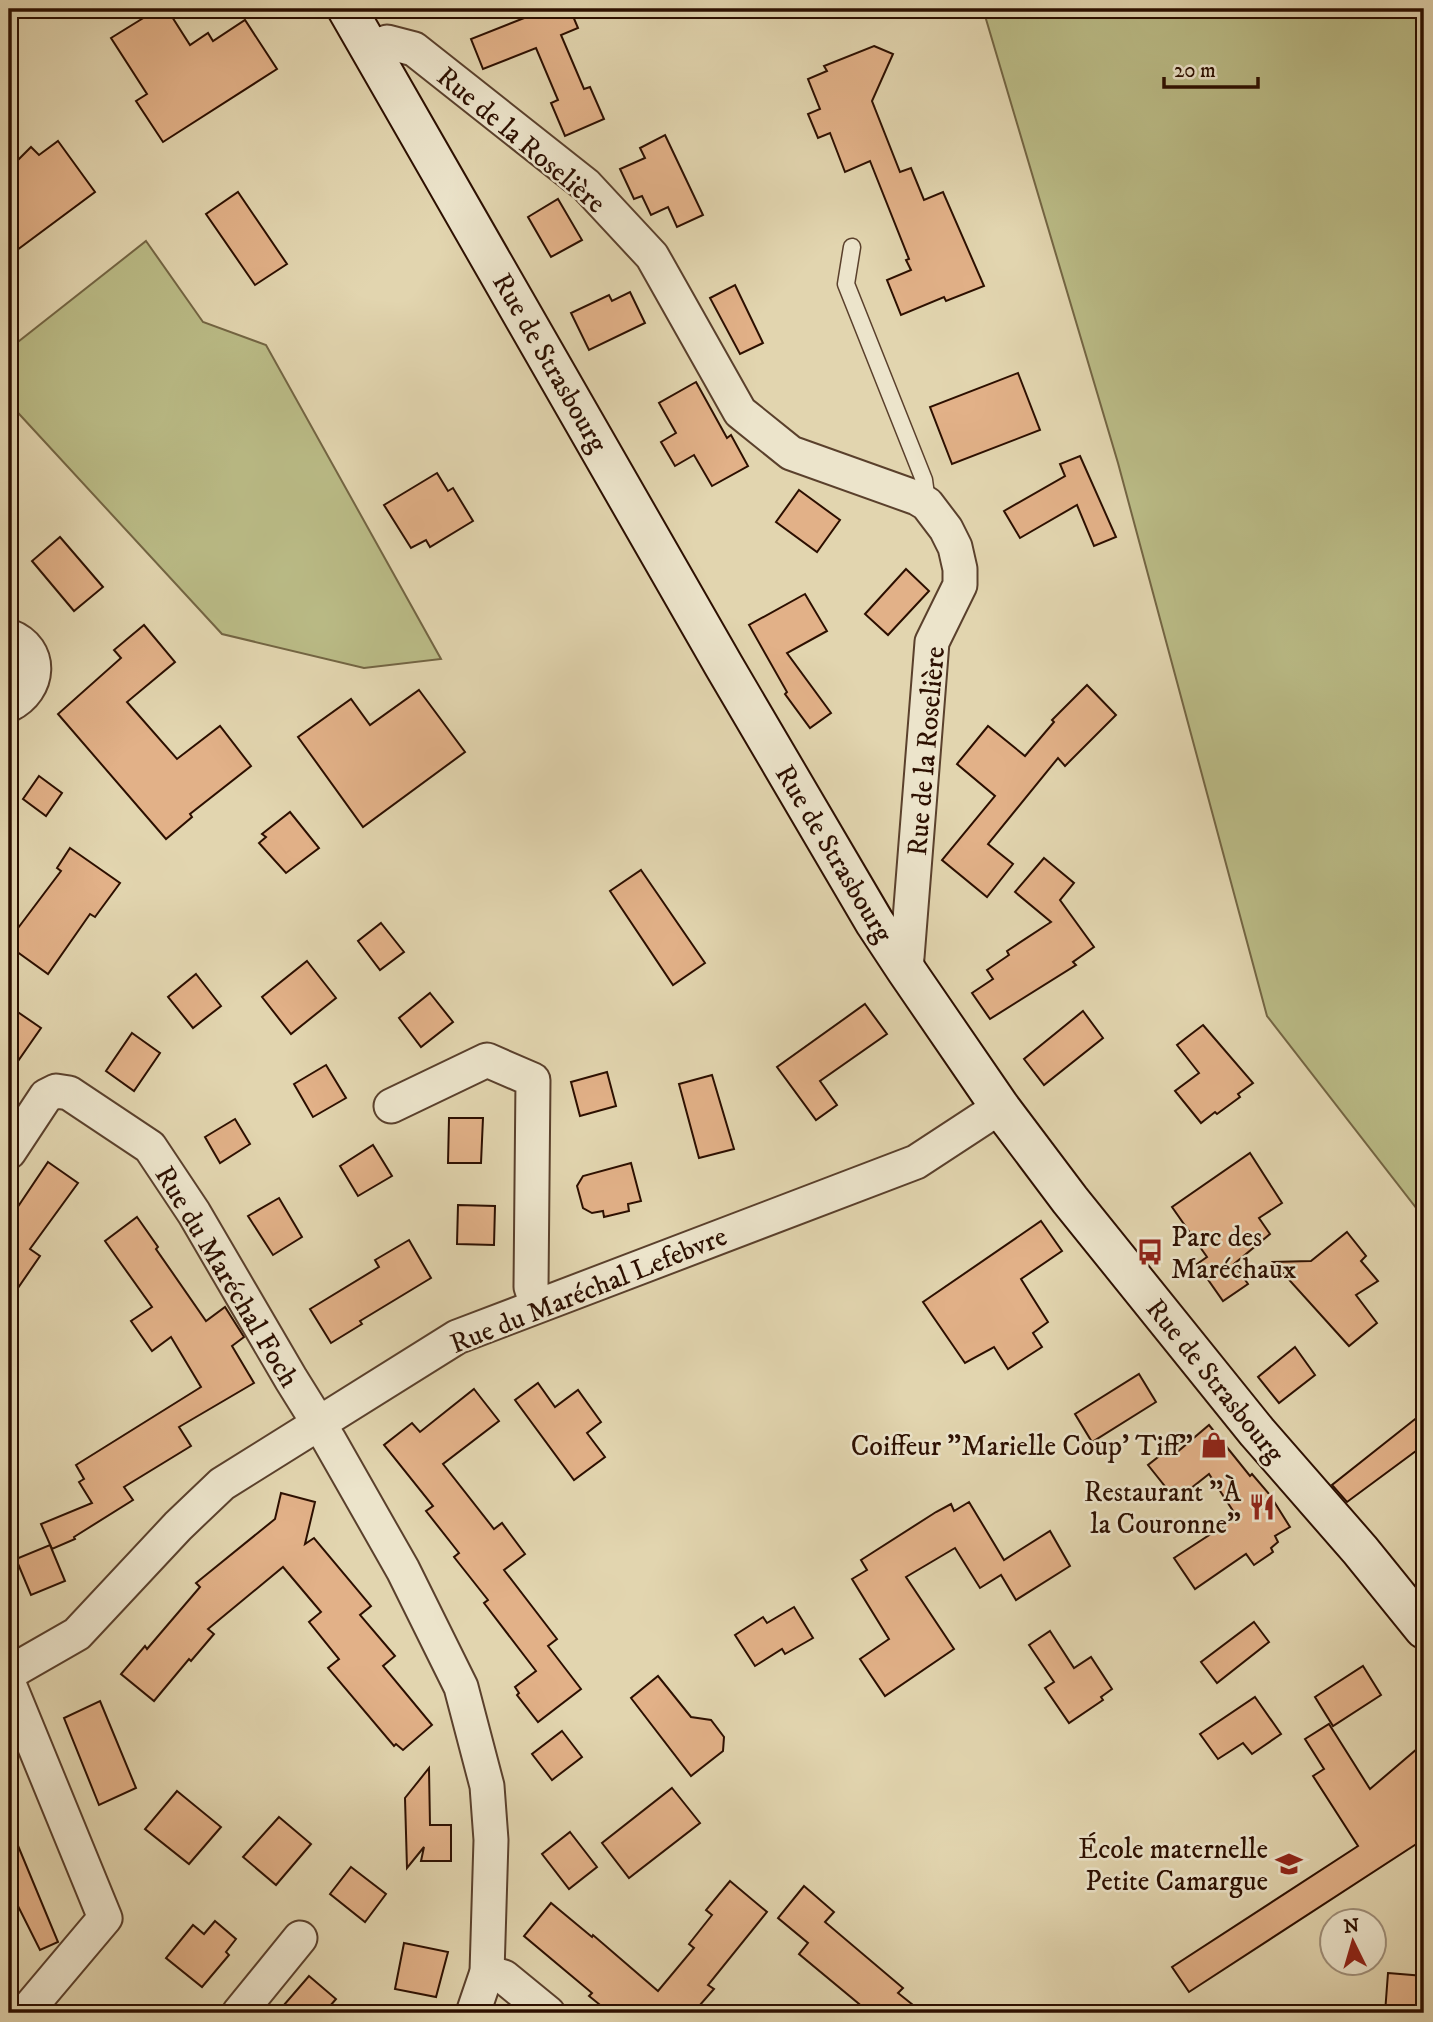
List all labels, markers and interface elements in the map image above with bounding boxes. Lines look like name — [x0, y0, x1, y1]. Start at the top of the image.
scale bar — [1164, 46, 1258, 90]
text: 20 m — [1174, 58, 1216, 84]
street label: Rue de la Roselière — [429, 59, 613, 221]
street label: Rue de Strasbourg — [484, 267, 615, 459]
street label: Rue de la Roselière — [900, 645, 953, 857]
street label: Rue de Strasbourg — [767, 759, 901, 949]
street label: Rue du Maréchal Foch — [147, 1160, 307, 1394]
street label: Rue du Maréchal Lefebvre — [445, 1219, 732, 1362]
place label: Parc des Maréchaux — [1171, 1220, 1297, 1287]
bus stop icon: Parc des Maréchaux — [1135, 1237, 1165, 1267]
street label: Rue de Strasbourg — [1138, 1292, 1292, 1470]
place label: Coiffeur "Marielle Coup' Tiff" — [851, 1429, 1193, 1464]
shop icon: Coiffeur "Marielle Coup' Tiff" — [1199, 1430, 1229, 1460]
place label: Restaurant "À la Couronne" — [1084, 1474, 1242, 1542]
restaurant icon: Restaurant "À la Couronne" — [1247, 1492, 1277, 1522]
place label: École maternelle Petite Camargue — [1078, 1832, 1268, 1899]
school or university icon: École maternelle Petite Camargue — [1274, 1849, 1304, 1879]
north arrow — [1318, 1906, 1388, 1976]
text: N — [1343, 1914, 1361, 1939]

